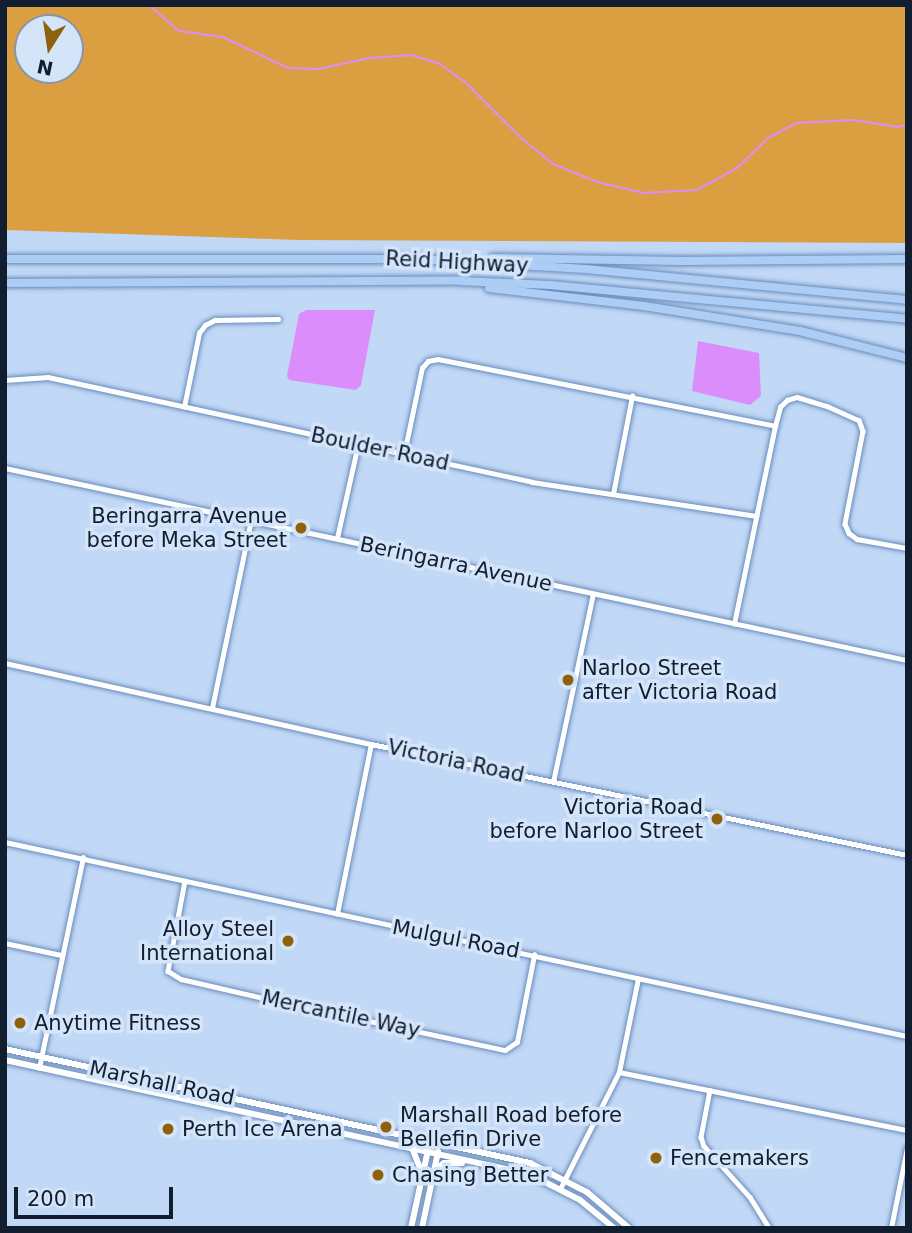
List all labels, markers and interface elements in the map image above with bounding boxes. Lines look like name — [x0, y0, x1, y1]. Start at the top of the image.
north arrow — [14, 14, 84, 84]
text: N — [35, 55, 55, 80]
street label: Reid Highway — [385, 246, 529, 278]
street label: Boulder Road — [309, 422, 451, 476]
place label: Beringarra Avenue before Meka Street — [87, 503, 287, 553]
marker: Beringarra Avenue before Meka Street — [293, 520, 309, 536]
street label: Beringarra Avenue — [358, 531, 554, 597]
place label: Narloo Street after Victoria Road — [582, 655, 777, 705]
marker: Narloo Street after Victoria Road — [560, 672, 576, 688]
street label: Victoria Road — [385, 734, 527, 788]
place label: Victoria Road before Narloo Street — [490, 794, 703, 844]
marker: Victoria Road before Narloo Street — [709, 811, 725, 827]
street label: Mulgul Road — [390, 914, 522, 964]
place label: Alloy Steel International — [140, 916, 274, 966]
marker: Alloy Steel International — [280, 933, 296, 949]
street label: Mercantile Way — [260, 985, 422, 1043]
place label: Anytime Fitness — [34, 1010, 201, 1036]
marker: Anytime Fitness — [12, 1015, 28, 1031]
street label: Marshall Road — [87, 1055, 237, 1111]
place label: Marshall Road before Bellefin Drive — [400, 1102, 622, 1152]
place label: Perth Ice Arena — [182, 1116, 343, 1142]
marker: Marshall Road before Bellefin Drive — [378, 1119, 394, 1135]
marker: Perth Ice Arena — [160, 1121, 176, 1137]
place label: Fencemakers — [670, 1145, 809, 1171]
marker: Fencemakers — [648, 1150, 664, 1166]
place label: Chasing Better — [392, 1162, 548, 1188]
marker: Chasing Better — [370, 1167, 386, 1183]
scale bar — [18, 1174, 177, 1218]
text: 200 m — [27, 1187, 94, 1211]

